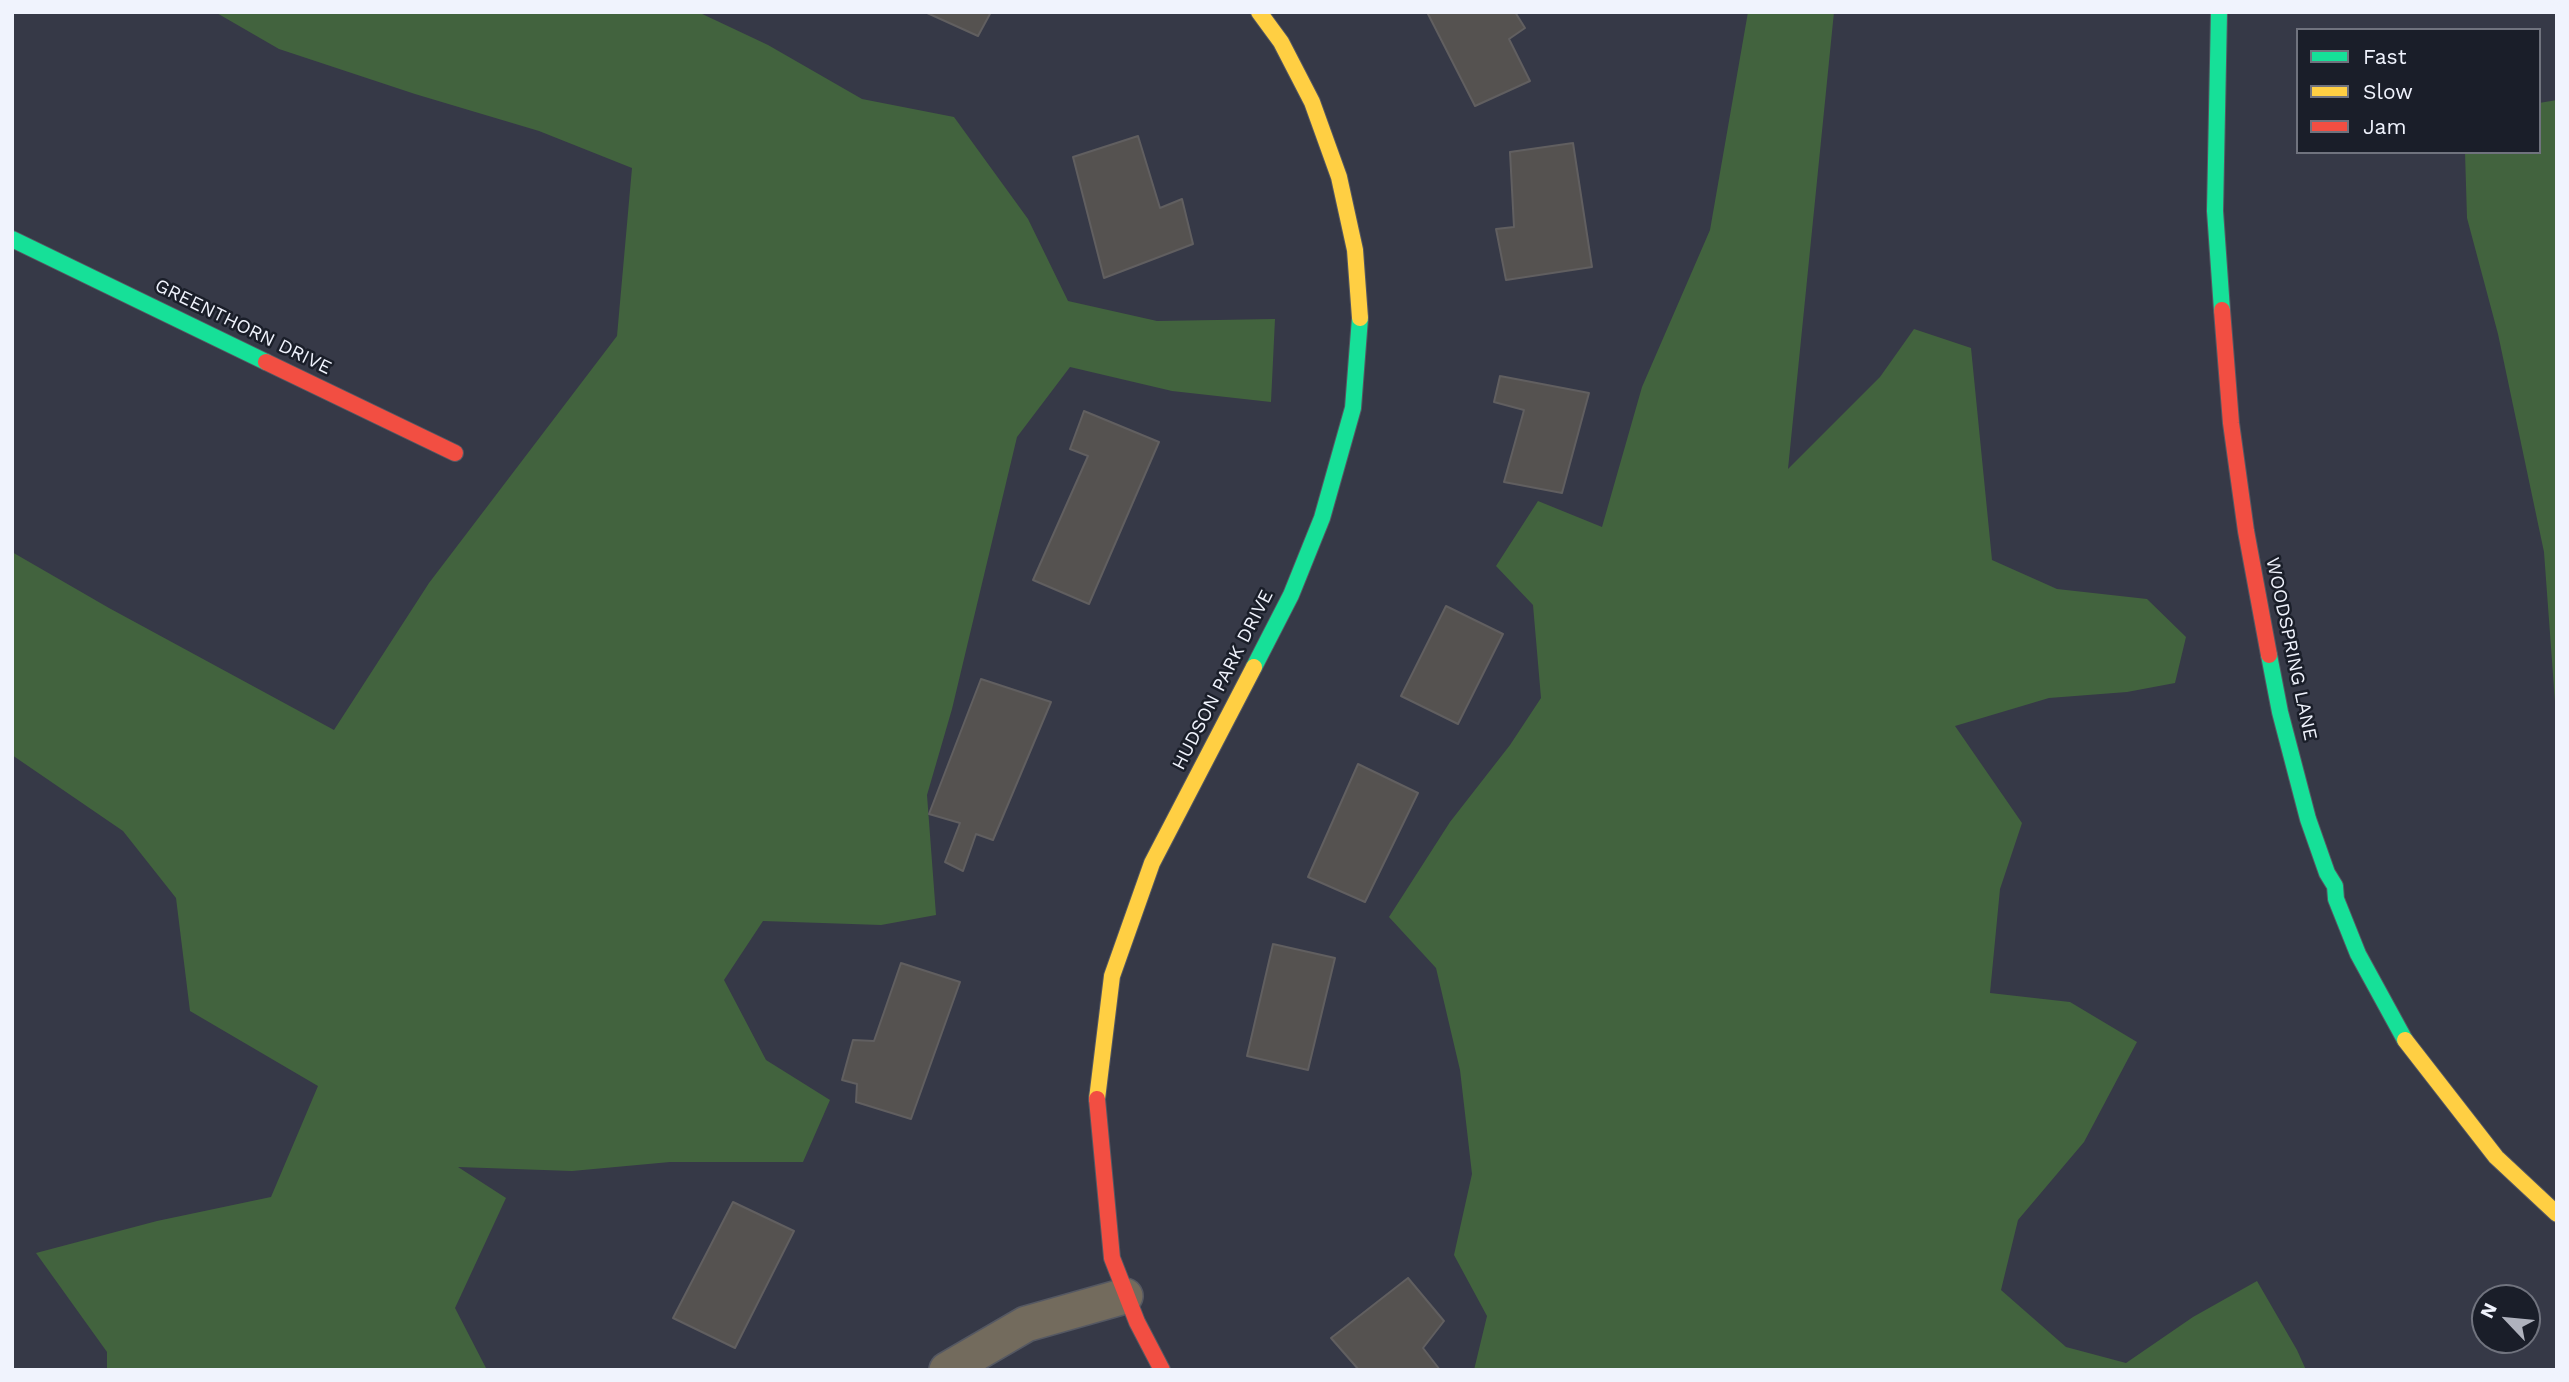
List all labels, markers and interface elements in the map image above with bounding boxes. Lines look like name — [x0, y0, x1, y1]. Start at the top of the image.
legend — [2296, 28, 2541, 154]
text: Fast — [2363, 44, 2407, 69]
text: Slow — [2363, 79, 2413, 104]
text: Jam — [2363, 114, 2406, 139]
street label: GREENTHORN DRIVE — [151, 274, 335, 380]
street label: WOODSPRING LANE — [2260, 555, 2322, 743]
street label: HUDSON PARK DRIVE — [1168, 586, 1278, 774]
north arrow — [2471, 1284, 2541, 1354]
text: N — [2475, 1299, 2502, 1322]

